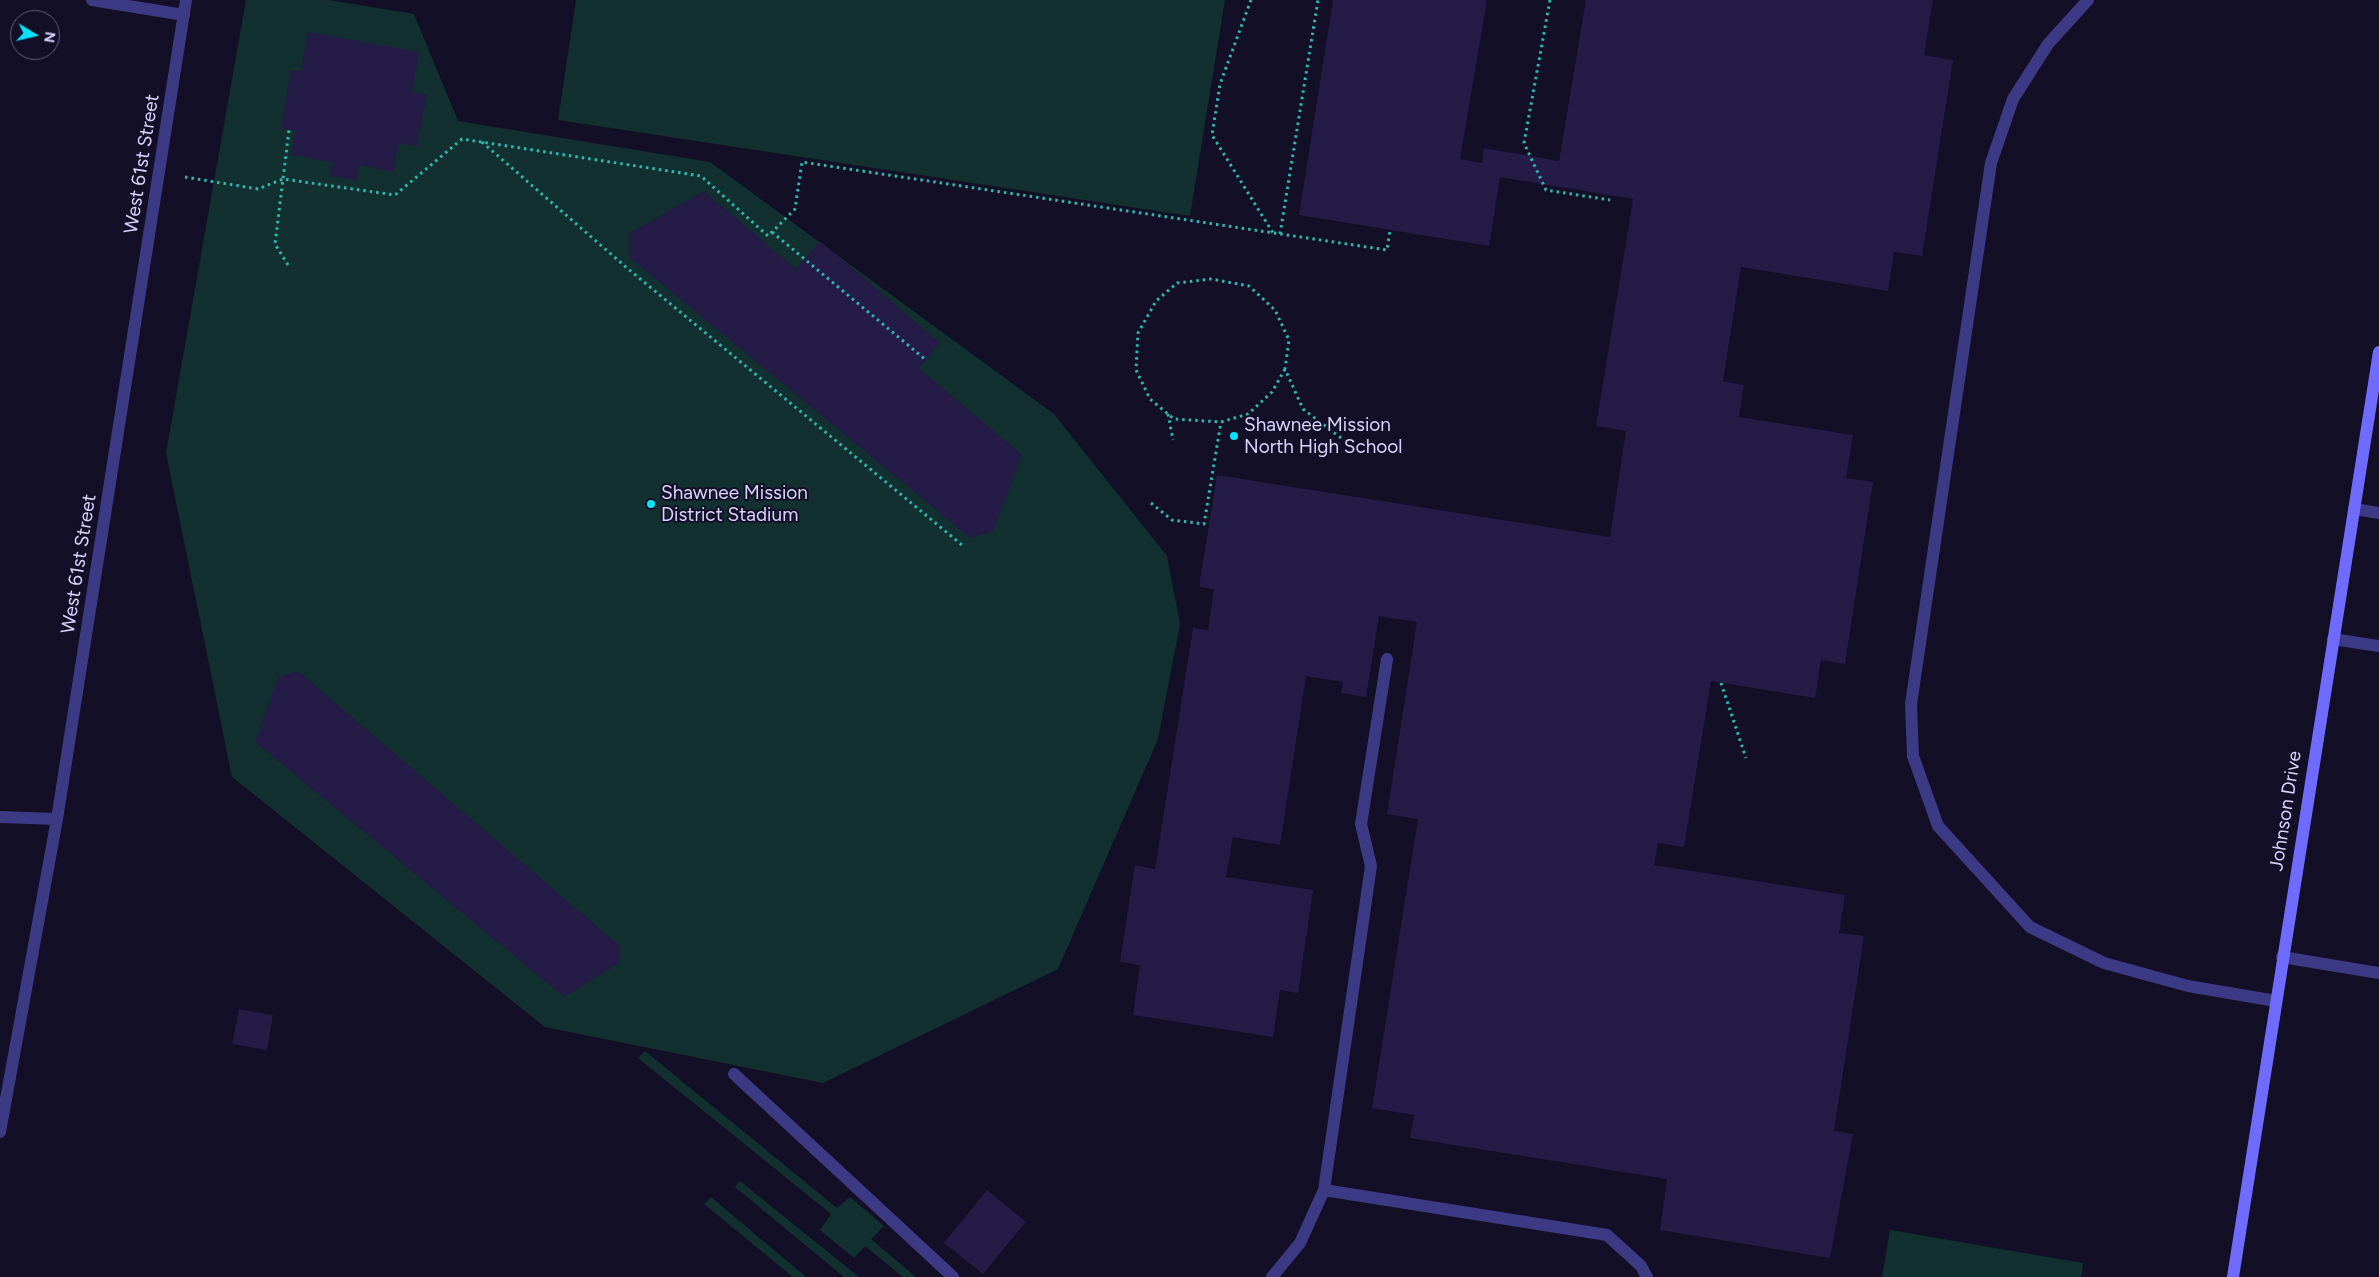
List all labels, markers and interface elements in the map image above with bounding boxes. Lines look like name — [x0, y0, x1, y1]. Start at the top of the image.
north arrow — [10, 10, 60, 60]
text: N — [40, 31, 59, 44]
street label: West 61st Street — [120, 93, 164, 235]
place label: Shawnee Mission North High School — [1244, 414, 1403, 458]
marker: Shawnee Mission North High School — [1228, 430, 1240, 442]
place label: Shawnee Mission District Stadium — [661, 482, 808, 526]
street label: West 61st Street — [57, 493, 101, 635]
marker: Shawnee Mission District Stadium — [645, 498, 657, 510]
street label: Johnson Drive — [2265, 749, 2307, 873]

